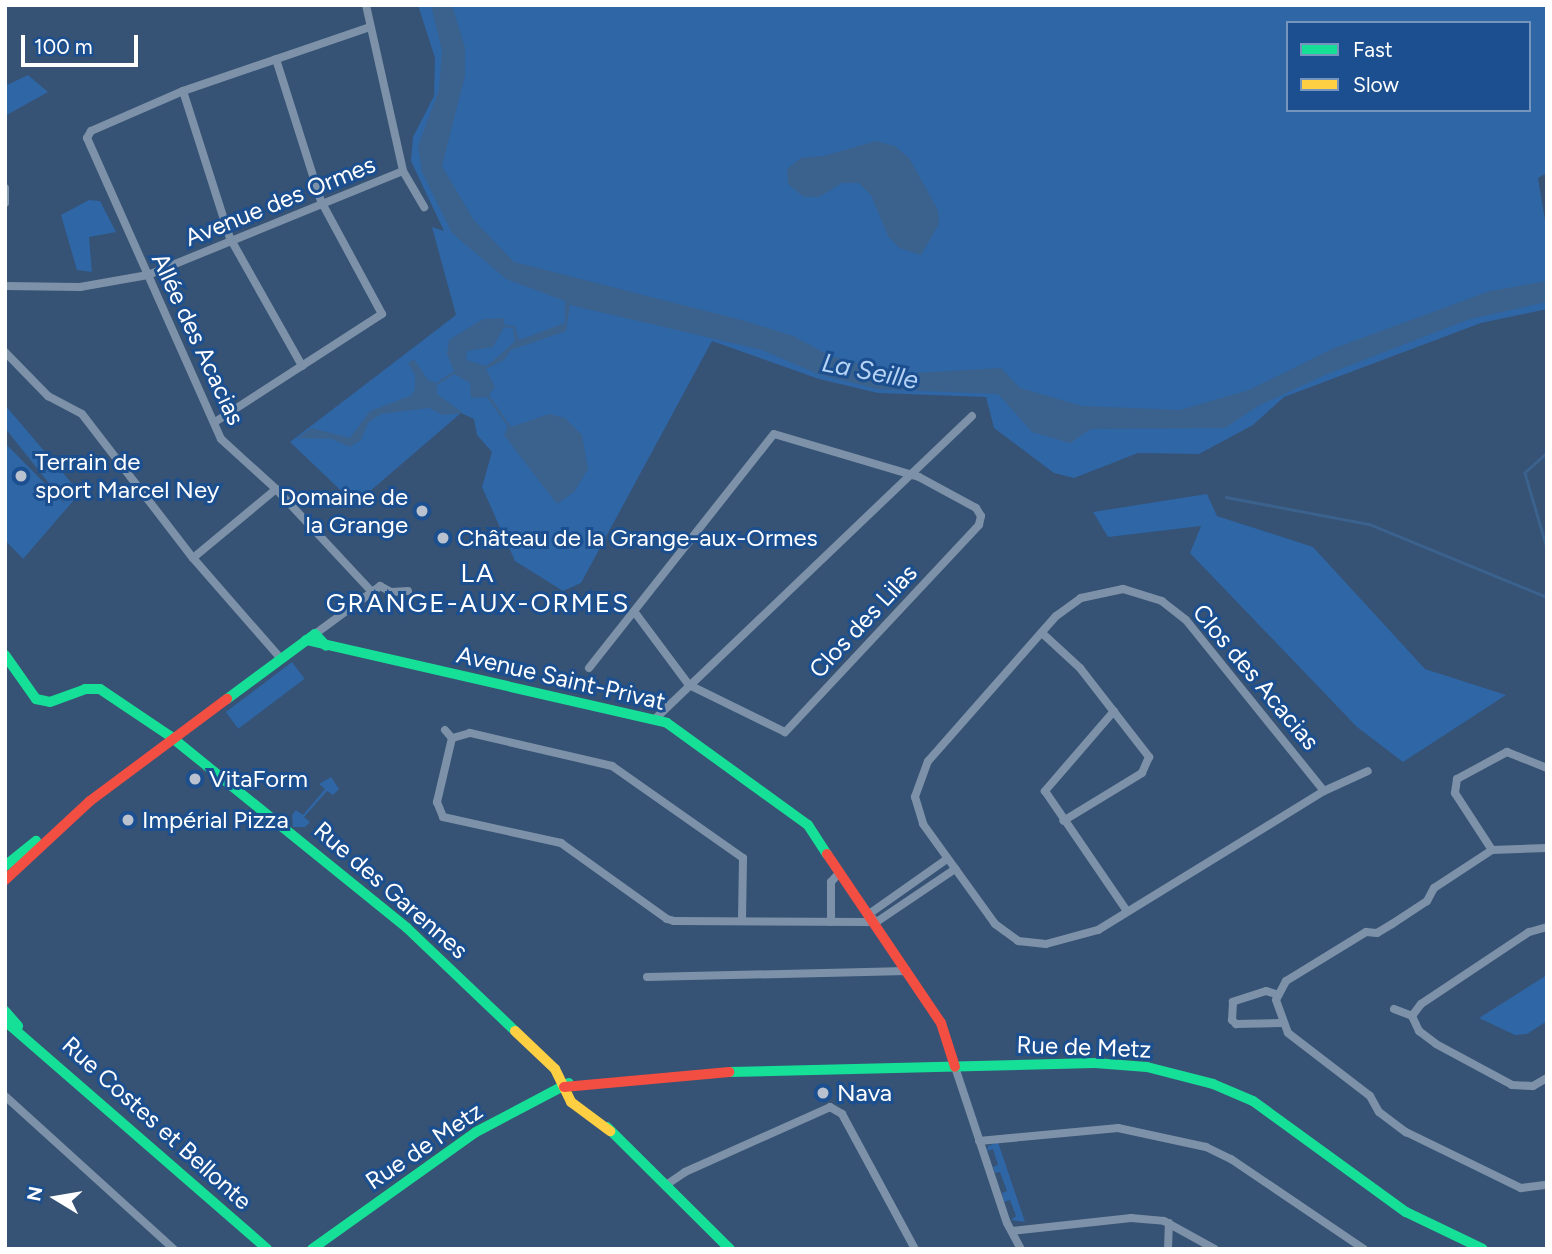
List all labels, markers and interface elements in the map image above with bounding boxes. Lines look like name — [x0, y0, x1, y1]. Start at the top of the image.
scale bar — [24, 21, 142, 65]
legend — [1286, 21, 1531, 112]
text: 100 m — [34, 34, 93, 59]
text: Fast — [1353, 37, 1393, 62]
text: Slow — [1353, 72, 1399, 97]
street label: Avenue des Ormes — [181, 150, 379, 252]
street label: Allée des Acacias — [146, 248, 250, 430]
water label: La Seille — [819, 347, 921, 397]
place label: Terrain de sport Marcel Ney — [35, 448, 219, 504]
marker: Terrain de sport Marcel Ney — [13, 468, 29, 484]
place label: Domaine de la Grange — [280, 483, 408, 539]
marker: Domaine de la Grange — [414, 503, 430, 519]
place label: Château de la Grange-aux-Ormes — [457, 524, 818, 552]
marker: Château de la Grange-aux-Ormes — [435, 530, 451, 546]
district label: LA GRANGE-AUX-ORMES — [328, 558, 628, 620]
street label: Clos des Lilas — [803, 558, 923, 684]
street label: Clos des Acacias — [1187, 598, 1325, 756]
street label: Avenue Saint-Privat — [454, 640, 668, 716]
place label: VitaForm — [209, 765, 308, 793]
marker: VitaForm — [187, 771, 203, 787]
place label: Impérial Pizza — [142, 806, 289, 834]
marker: Impérial Pizza — [120, 812, 136, 828]
street label: Rue des Garennes — [308, 815, 474, 965]
street label: Rue Costes et Bellonte — [56, 1030, 258, 1216]
street label: Rue de Metz — [1016, 1030, 1152, 1064]
place label: Nava — [837, 1079, 892, 1107]
marker: Nava — [815, 1085, 831, 1101]
street label: Rue de Metz — [360, 1096, 488, 1196]
north arrow — [21, 1163, 91, 1233]
text: N — [22, 1184, 48, 1203]

